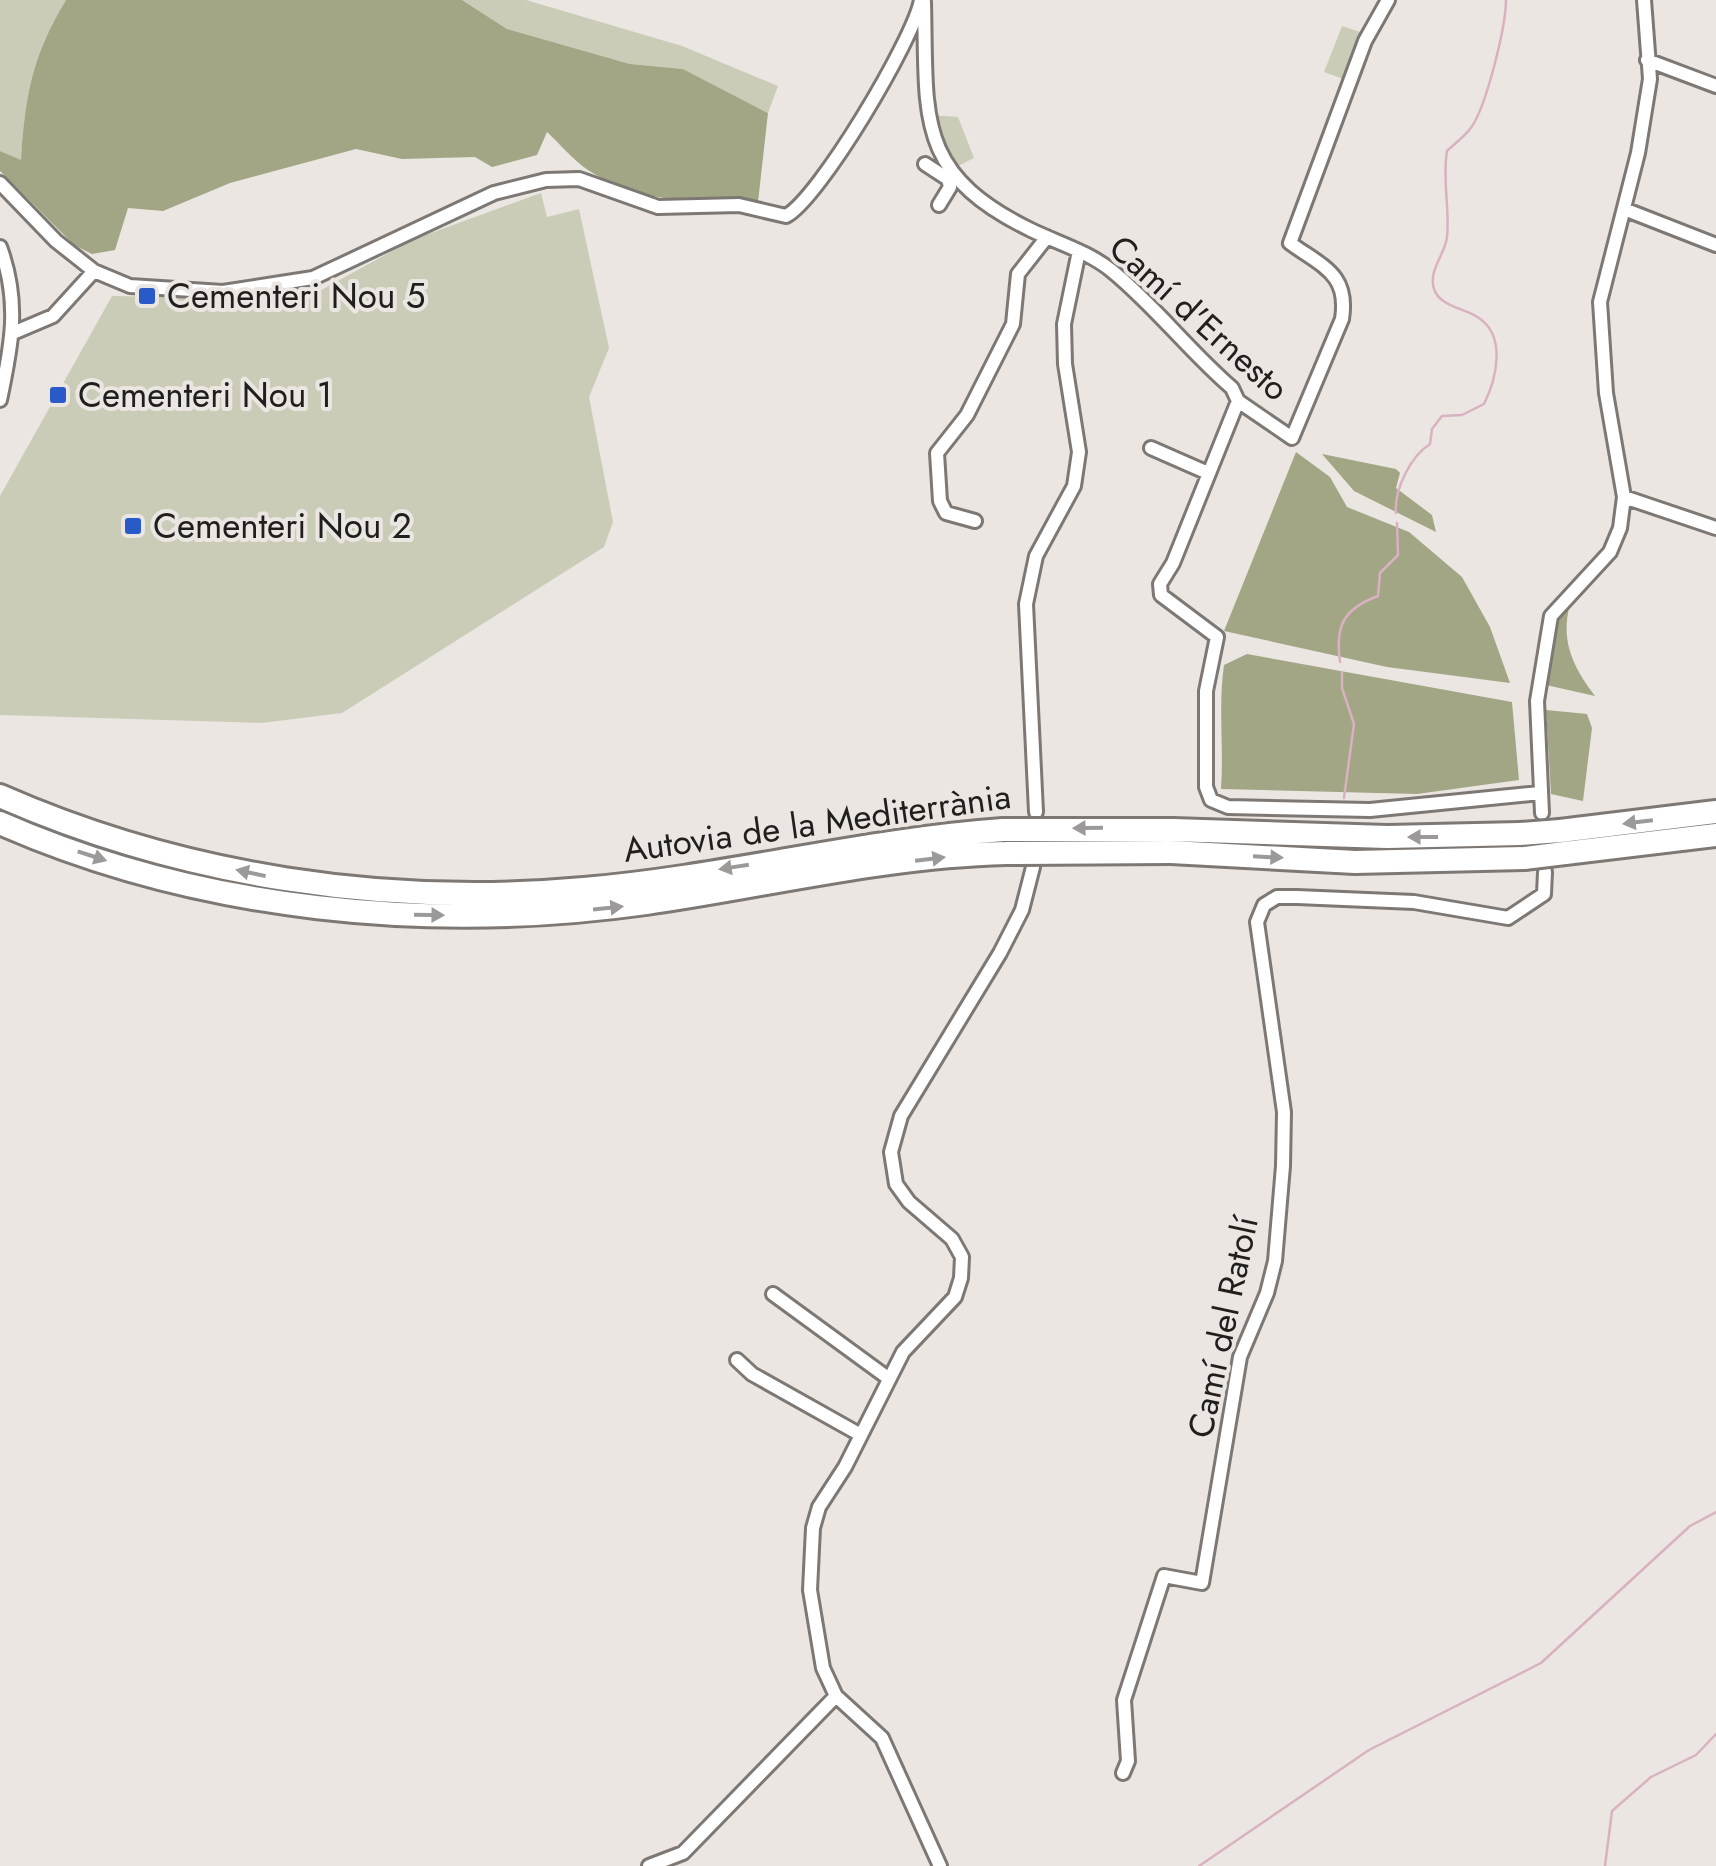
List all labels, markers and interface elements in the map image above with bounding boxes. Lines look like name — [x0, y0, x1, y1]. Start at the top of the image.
street label: Camí d'Ernesto — [1098, 224, 1300, 412]
place label: Cementeri Nou 5 — [167, 271, 426, 321]
marker: Cementeri Nou 5 — [136, 285, 158, 307]
place label: Cementeri Nou 1 — [78, 370, 333, 420]
marker: Cementeri Nou 1 — [47, 384, 69, 406]
place label: Cementeri Nou 2 — [153, 501, 412, 551]
marker: Cementeri Nou 2 — [122, 515, 144, 537]
street label: Autovia de la Mediterrània — [620, 771, 1014, 875]
one-way arrow — [1622, 814, 1654, 830]
one-way arrow — [1072, 820, 1104, 836]
one-way arrow — [1406, 829, 1438, 845]
one-way arrow — [77, 849, 107, 864]
one-way arrow — [1252, 849, 1284, 865]
one-way arrow — [914, 851, 946, 867]
one-way arrow — [717, 860, 749, 875]
one-way arrow — [235, 865, 266, 881]
one-way arrow — [593, 900, 625, 916]
one-way arrow — [413, 907, 445, 923]
street label: Camí del Ratolí — [1175, 1210, 1271, 1442]

